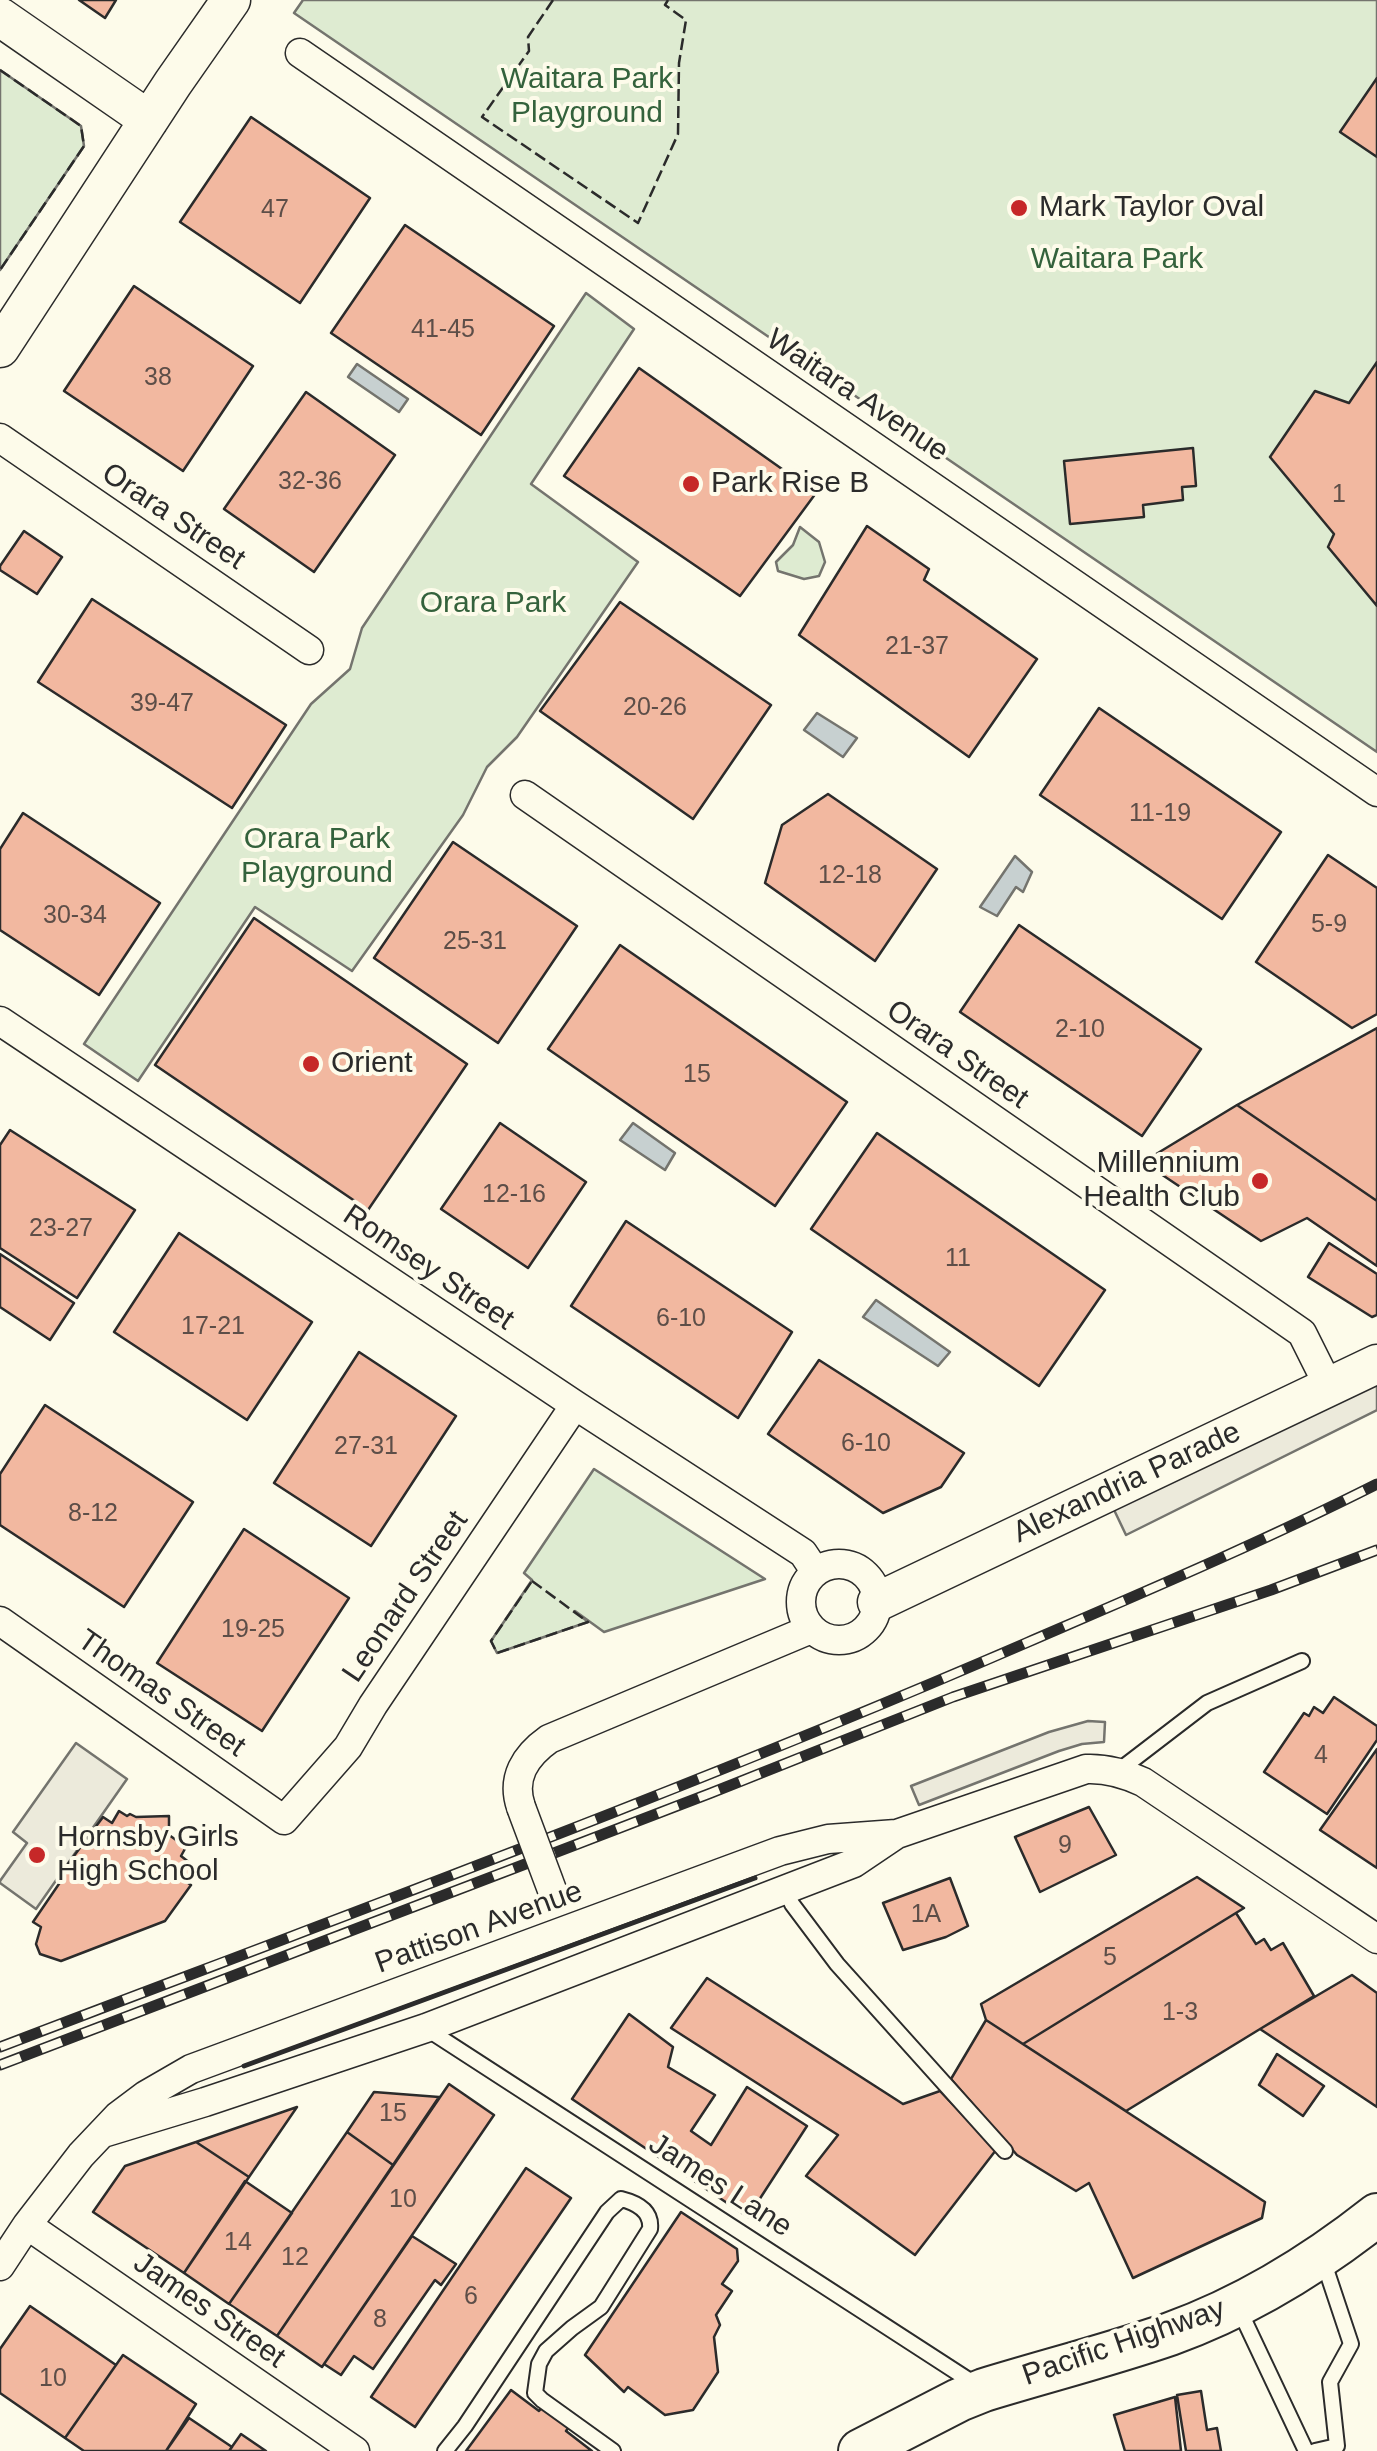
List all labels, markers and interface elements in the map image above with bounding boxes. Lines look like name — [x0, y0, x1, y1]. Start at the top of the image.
park label: Waitara Park Playground — [501, 62, 673, 132]
place label: Mark Taylor Oval — [1039, 190, 1264, 226]
house number: 47 — [261, 195, 289, 225]
marker: Mark Taylor Oval — [1008, 197, 1030, 219]
park label: Waitara Park — [1031, 242, 1203, 278]
house number: 41-45 — [411, 315, 475, 345]
street label: Waitara Avenue — [759, 322, 955, 470]
house number: 38 — [144, 363, 172, 393]
street label: Orara Street — [95, 456, 251, 578]
place label: Park Rise B — [711, 466, 869, 502]
house number: 32-36 — [278, 467, 342, 497]
marker: Park Rise B — [680, 473, 702, 495]
house number: 1 — [1332, 480, 1346, 510]
park label: Orara Park — [420, 586, 566, 622]
house number: 21-37 — [885, 632, 949, 662]
house number: 39-47 — [130, 689, 194, 719]
house number: 20-26 — [623, 693, 687, 723]
house number: 11-19 — [1129, 799, 1191, 829]
park label: Orara Park Playground — [241, 822, 393, 892]
house number: 12-18 — [818, 861, 882, 891]
house number: 30-34 — [43, 901, 107, 931]
house number: 5-9 — [1311, 910, 1347, 940]
house number: 25-31 — [443, 927, 507, 957]
street label: Orara Street — [879, 993, 1035, 1117]
house number: 2-10 — [1055, 1015, 1105, 1045]
place label: Orient — [331, 1046, 413, 1082]
marker: Orient — [300, 1053, 322, 1075]
house number: 15 — [683, 1060, 711, 1090]
place label: Millennium Health Club — [1083, 1146, 1240, 1216]
marker: Millennium Health Club — [1249, 1170, 1271, 1192]
house number: 12-16 — [482, 1180, 546, 1210]
street label: Romsey Street — [336, 1198, 520, 1338]
house number: 23-27 — [29, 1214, 93, 1244]
house number: 11 — [945, 1244, 971, 1274]
house number: 6-10 — [656, 1304, 706, 1334]
house number: 17-21 — [181, 1312, 245, 1342]
street label: Alexandria Parade — [1008, 1415, 1246, 1551]
house number: 6-10 — [841, 1429, 891, 1459]
house number: 27-31 — [334, 1432, 398, 1462]
house number: 8-12 — [68, 1499, 118, 1529]
street label: Leonard Street — [336, 1505, 476, 1689]
house number: 19-25 — [221, 1615, 285, 1645]
street label: Thomas Street — [70, 1623, 252, 1765]
house number: 4 — [1314, 1741, 1328, 1771]
place label: Hornsby Girls High School — [57, 1820, 239, 1890]
house number: 9 — [1058, 1831, 1072, 1861]
marker: Hornsby Girls High School — [26, 1844, 48, 1866]
street label: Pattison Avenue — [370, 1874, 588, 1982]
house number: 1A — [911, 1900, 941, 1930]
house number: 5 — [1103, 1943, 1117, 1973]
house number: 1-3 — [1162, 1998, 1198, 2028]
house number: 15 — [379, 2099, 407, 2129]
street label: James Lane — [642, 2126, 798, 2246]
house number: 10 — [389, 2185, 417, 2215]
house number: 14 — [224, 2228, 252, 2258]
house number: 12 — [281, 2243, 309, 2273]
street label: James Street — [126, 2246, 292, 2376]
house number: 6 — [464, 2282, 478, 2312]
street label: Pacific Highway — [1018, 2292, 1230, 2394]
house number: 8 — [373, 2305, 387, 2335]
house number: 10 — [39, 2364, 67, 2394]

